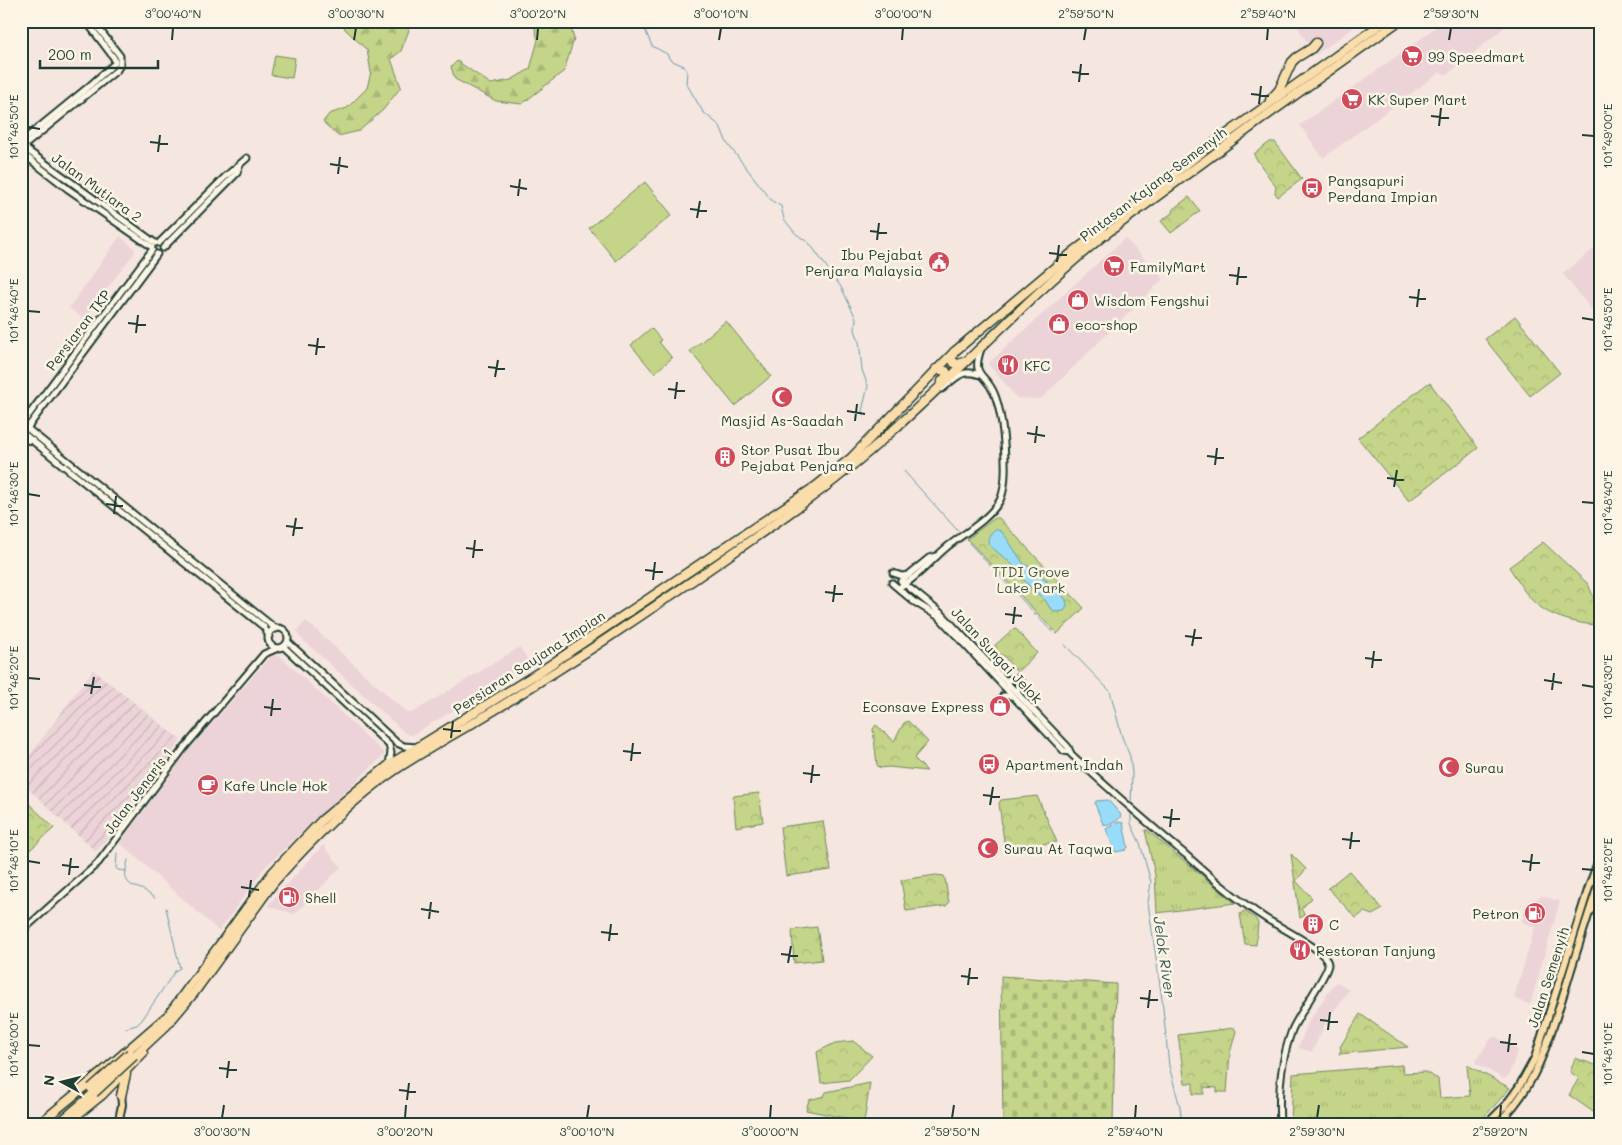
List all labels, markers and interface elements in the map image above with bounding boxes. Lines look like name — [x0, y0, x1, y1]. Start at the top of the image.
text: 3°00'40"N — [145, 5, 201, 21]
text: 3°00'30"N — [328, 5, 384, 21]
text: 3°00'20"N — [510, 5, 566, 21]
text: 3°00'10"N — [694, 5, 748, 21]
text: 3°00'00"N — [874, 5, 932, 21]
text: 2°59'50"N — [1058, 5, 1114, 21]
text: 2°59'40"N — [1240, 5, 1296, 21]
text: 2°59'30"N — [1423, 5, 1479, 21]
scale bar — [40, 38, 158, 70]
text: 200 m — [48, 44, 92, 64]
supermarket icon: 99 Speedmart — [1400, 44, 1424, 68]
place label: 99 Speedmart — [1428, 47, 1525, 66]
supermarket icon: KK Super Mart — [1340, 87, 1364, 111]
place label: KK Super Mart — [1368, 90, 1467, 109]
text: 101°48'50"E — [5, 94, 21, 160]
text: 101°49'00"E — [1599, 103, 1615, 169]
street label: Pintasan Kajang-Semenyih — [1076, 122, 1230, 246]
street label: Jalan Mutiara 2 — [48, 148, 146, 226]
place label: Pangsapuri Perdana Impian — [1328, 171, 1438, 206]
bus stop icon: Pangsapuri Perdana Impian — [1300, 176, 1324, 200]
place label: Ibu Pejabat Penjara Malaysia — [805, 245, 923, 280]
public building icon: Ibu Pejabat Penjara Malaysia — [927, 250, 951, 274]
supermarket icon: FamilyMart — [1102, 254, 1126, 278]
place label: FamilyMart — [1130, 257, 1206, 276]
text: 101°48'40"E — [5, 278, 21, 344]
street label: Persiaran TKP — [41, 285, 115, 374]
text: 101°48'50"E — [1599, 287, 1615, 353]
shop icon: Wisdom Fengshui — [1066, 288, 1090, 312]
place label: Wisdom Fengshui — [1094, 291, 1209, 310]
shop icon: eco-shop — [1047, 312, 1071, 336]
place label: eco-shop — [1075, 315, 1138, 334]
restaurant icon: KFC — [996, 353, 1020, 377]
place label: KFC — [1024, 356, 1050, 375]
mosque icon: Masjid As-Saadah — [770, 385, 794, 409]
place label: Masjid As-Saadah — [721, 411, 843, 430]
place label: Stor Pusat Ibu Pejabat Penjara — [741, 440, 854, 475]
building icon: Stor Pusat Ibu Pejabat Penjara — [713, 445, 737, 469]
text: 101°48'30"E — [5, 461, 21, 527]
text: 101°48'40"E — [1599, 470, 1615, 536]
park label: TTDI Grove Lake Park — [992, 562, 1070, 597]
street label: Jalan Sungai Jelok — [947, 603, 1047, 707]
street label: Persiaran Saujana Impian — [449, 606, 609, 718]
text: 101°48'20"E — [5, 645, 21, 710]
text: 101°48'30"E — [1599, 654, 1615, 720]
shop icon: Econsave Express — [988, 694, 1012, 718]
place label: Econsave Express — [863, 697, 984, 716]
street label: Jalan Jenaris 1 — [100, 744, 176, 838]
bus stop icon: Apartment Indah — [977, 752, 1001, 776]
place label: Apartment Indah — [1005, 755, 1123, 774]
mosque icon: Surau — [1437, 755, 1461, 779]
place label: Surau — [1465, 758, 1504, 777]
cafe icon: Kafe Uncle Hok — [196, 773, 220, 797]
place label: Kafe Uncle Hok — [224, 776, 328, 795]
text: 101°48'10"E — [5, 829, 21, 893]
mosque icon: Surau At Taqwa — [976, 836, 1000, 860]
text: 101°48'20"E — [1599, 837, 1615, 902]
place label: Surau At Taqwa — [1004, 839, 1113, 858]
fuel station icon: Shell — [277, 885, 301, 909]
place label: Shell — [305, 888, 336, 907]
fuel station icon: Petron — [1523, 901, 1547, 925]
place label: Petron — [1473, 904, 1519, 923]
building icon: C — [1301, 912, 1325, 936]
water label: Jelok River — [1149, 915, 1181, 999]
place label: C — [1329, 915, 1339, 934]
street label: Jalan Semenyih — [1523, 924, 1573, 1030]
restaurant icon: Restoran Tanjung — [1288, 938, 1312, 962]
place label: Restoran Tanjung — [1316, 941, 1435, 960]
text: 101°48'00"E — [5, 1012, 21, 1078]
text: 101°48'10"E — [1599, 1022, 1615, 1086]
north arrow — [38, 1058, 88, 1108]
text: N — [39, 1074, 59, 1087]
text: 3°00'30"N — [194, 1123, 250, 1139]
text: 3°00'20"N — [377, 1123, 433, 1139]
text: 3°00'10"N — [560, 1123, 614, 1139]
text: 3°00'00"N — [741, 1123, 799, 1139]
text: 2°59'50"N — [924, 1123, 980, 1139]
text: 2°59'40"N — [1107, 1123, 1163, 1139]
text: 2°59'30"N — [1289, 1123, 1345, 1139]
text: 2°59'20"N — [1472, 1123, 1528, 1139]

